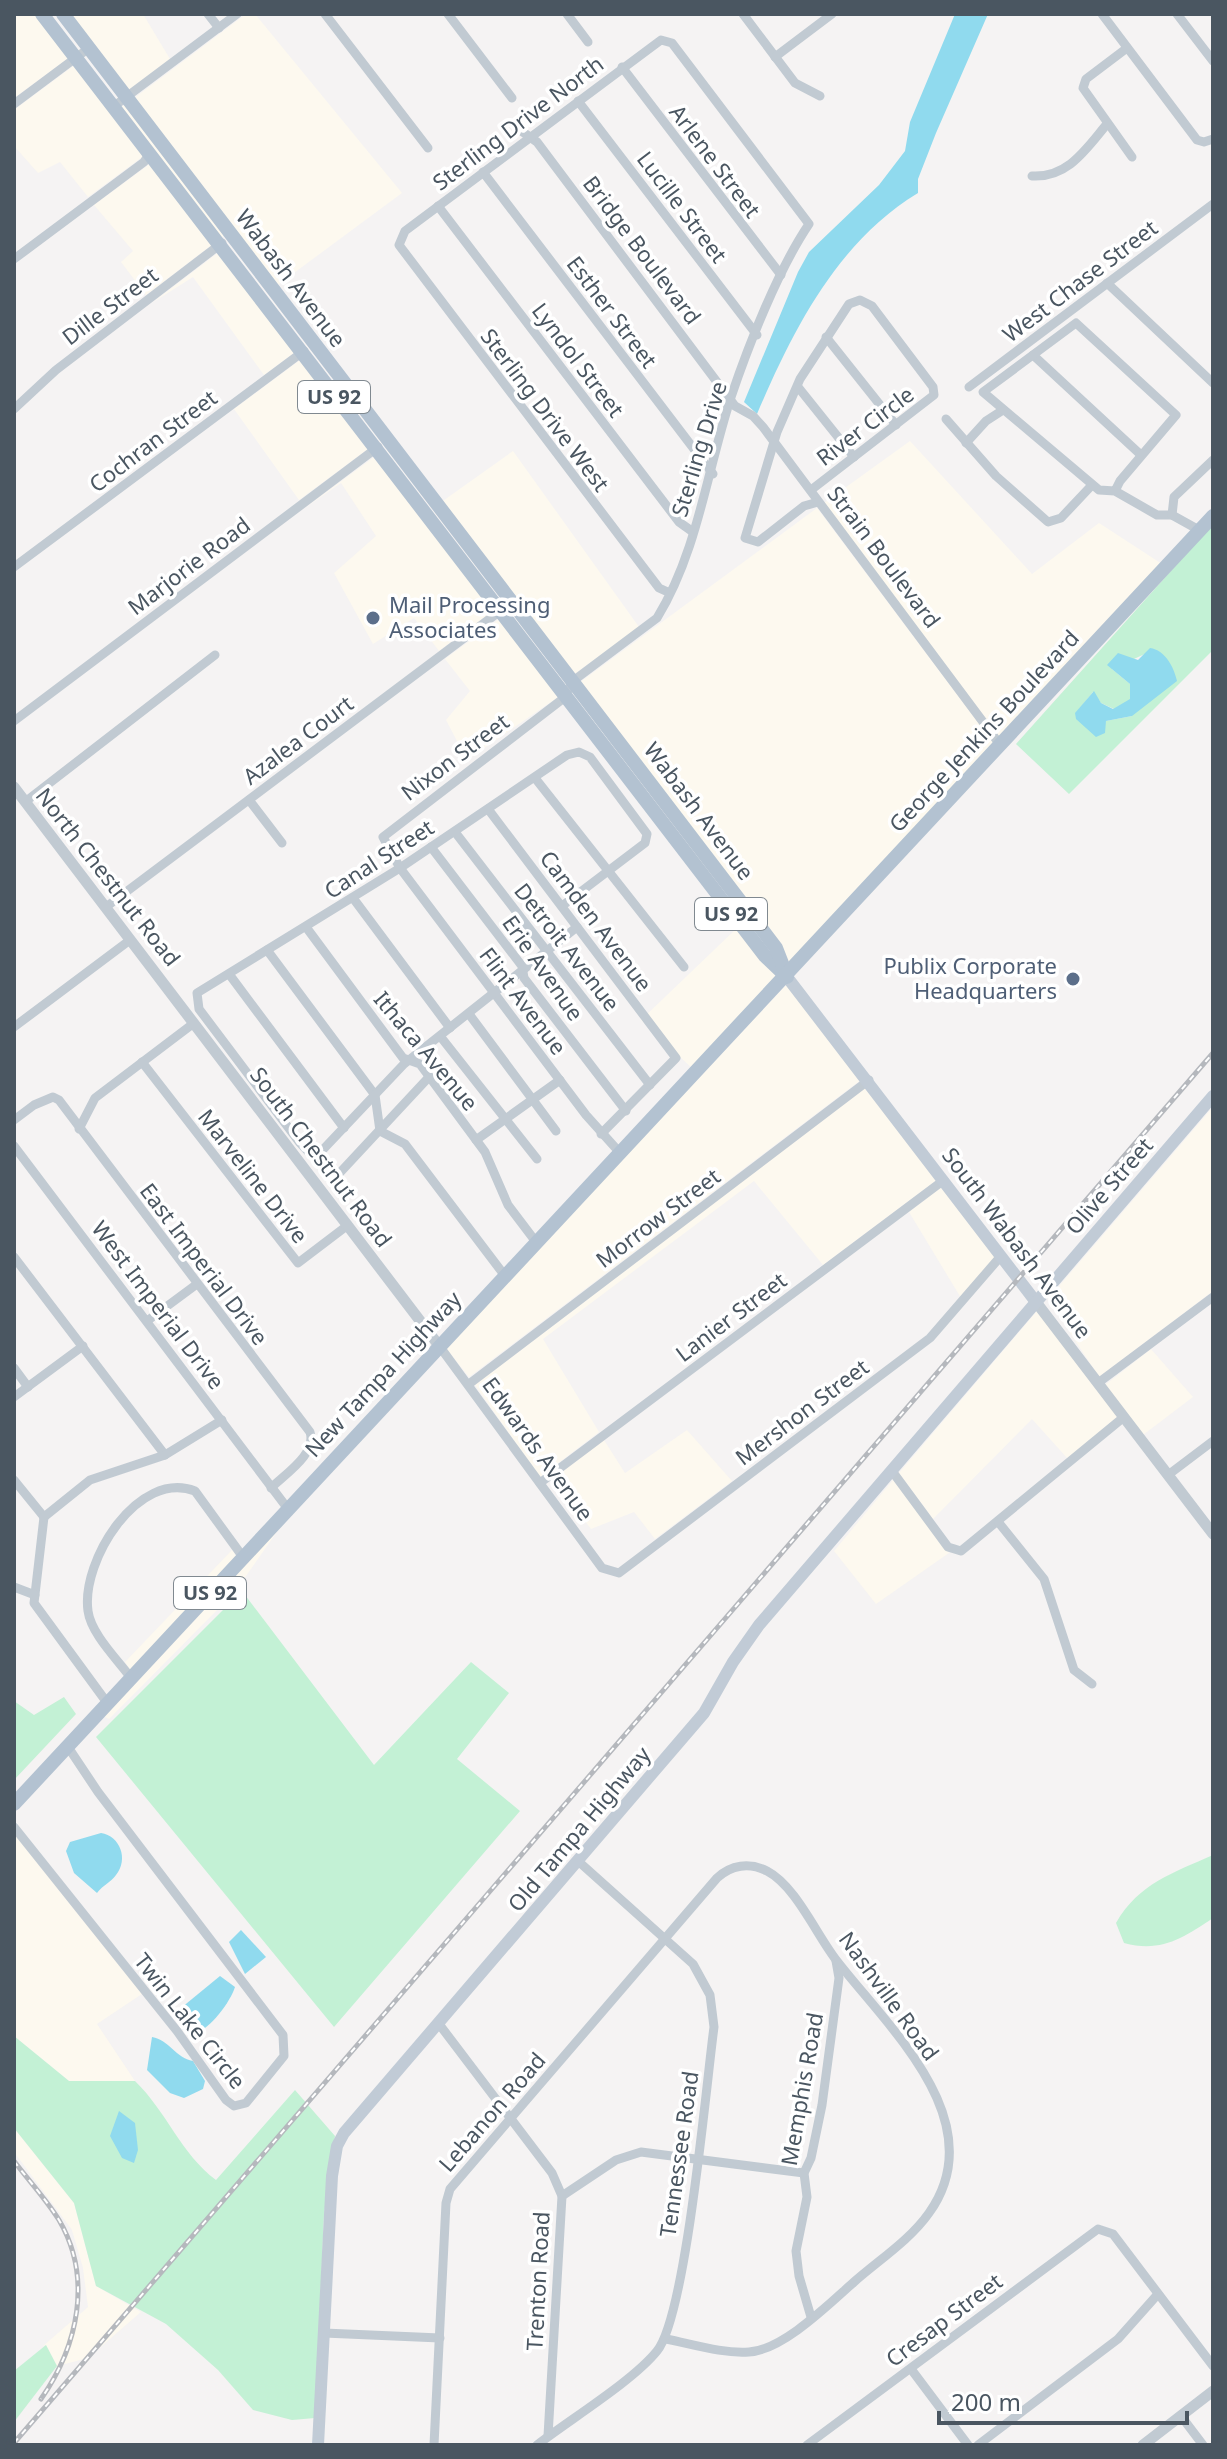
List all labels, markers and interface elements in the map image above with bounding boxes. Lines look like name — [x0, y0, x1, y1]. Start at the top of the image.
street label: Sterling Drive North — [426, 48, 609, 196]
street label: Arlene Street — [663, 98, 768, 223]
street label: Lucille Street — [631, 145, 735, 268]
street label: Bridge Boulevard — [577, 169, 709, 330]
street label: Wabash Avenue — [230, 202, 354, 352]
street label: West Chase Street — [996, 212, 1163, 348]
street label: Esther Street — [561, 249, 665, 374]
street label: Dille Street — [55, 259, 163, 351]
street label: Lyndol Street — [526, 296, 632, 423]
street label: Sterling Drive West — [475, 322, 617, 497]
street label: Sterling Drive — [663, 377, 733, 520]
street label: River Circle — [810, 379, 919, 472]
road number: US 92 — [298, 381, 370, 413]
street label: Cochran Street — [82, 382, 223, 498]
street label: Strain Boulevard — [822, 479, 948, 634]
street label: Marjorie Road — [121, 509, 256, 621]
place label: Mail Processing Associates — [389, 589, 550, 644]
marker: Mail Processing Associates — [364, 609, 382, 627]
street label: George Jenkins Boulevard — [882, 623, 1085, 838]
street label: Azalea Court — [236, 688, 359, 791]
street label: Nixon Street — [394, 706, 514, 807]
street label: Wabash Avenue — [638, 735, 762, 885]
street label: North Chestnut Road — [30, 781, 188, 972]
street label: Canal Street — [318, 812, 439, 905]
street label: Camden Avenue — [534, 844, 660, 997]
street label: Detroit Avenue — [508, 876, 627, 1017]
road number: US 92 — [695, 898, 767, 930]
street label: Erie Avenue — [496, 909, 591, 1026]
street label: Flint Avenue — [474, 941, 574, 1060]
place label: Publix Corporate Headquarters — [883, 950, 1057, 1005]
marker: Publix Corporate Headquarters — [1064, 970, 1082, 988]
street label: Ithaca Avenue — [368, 984, 486, 1116]
street label: South Chestnut Road — [244, 1060, 399, 1253]
street label: Marveline Drive — [192, 1102, 316, 1249]
street label: Olive Street — [1058, 1130, 1159, 1240]
street label: South Wabash Avenue — [936, 1141, 1099, 1344]
street label: Morrow Street — [589, 1161, 726, 1274]
street label: East Imperial Drive — [134, 1176, 276, 1351]
street label: West Imperial Drive — [86, 1214, 232, 1395]
street label: Lanier Street — [669, 1265, 792, 1368]
street label: New Tampa Highway — [297, 1283, 468, 1463]
street label: Mershon Street — [729, 1351, 874, 1471]
street label: Edwards Avenue — [476, 1370, 601, 1526]
road number: US 92 — [174, 1577, 246, 1609]
street label: Old Tampa Highway — [500, 1739, 657, 1917]
street label: Nashville Road — [833, 1925, 947, 2066]
street label: Twin Lake Circle — [128, 1946, 253, 2095]
street label: Memphis Road — [773, 2010, 829, 2168]
street label: Lebanon Road — [431, 2045, 551, 2177]
street label: Tennessee Road — [652, 2069, 704, 2239]
street label: Trenton Road — [518, 2211, 556, 2351]
street label: Cresap Street — [879, 2266, 1008, 2373]
scale bar — [939, 2375, 1187, 2425]
text: 200 m — [951, 2385, 1021, 2418]

